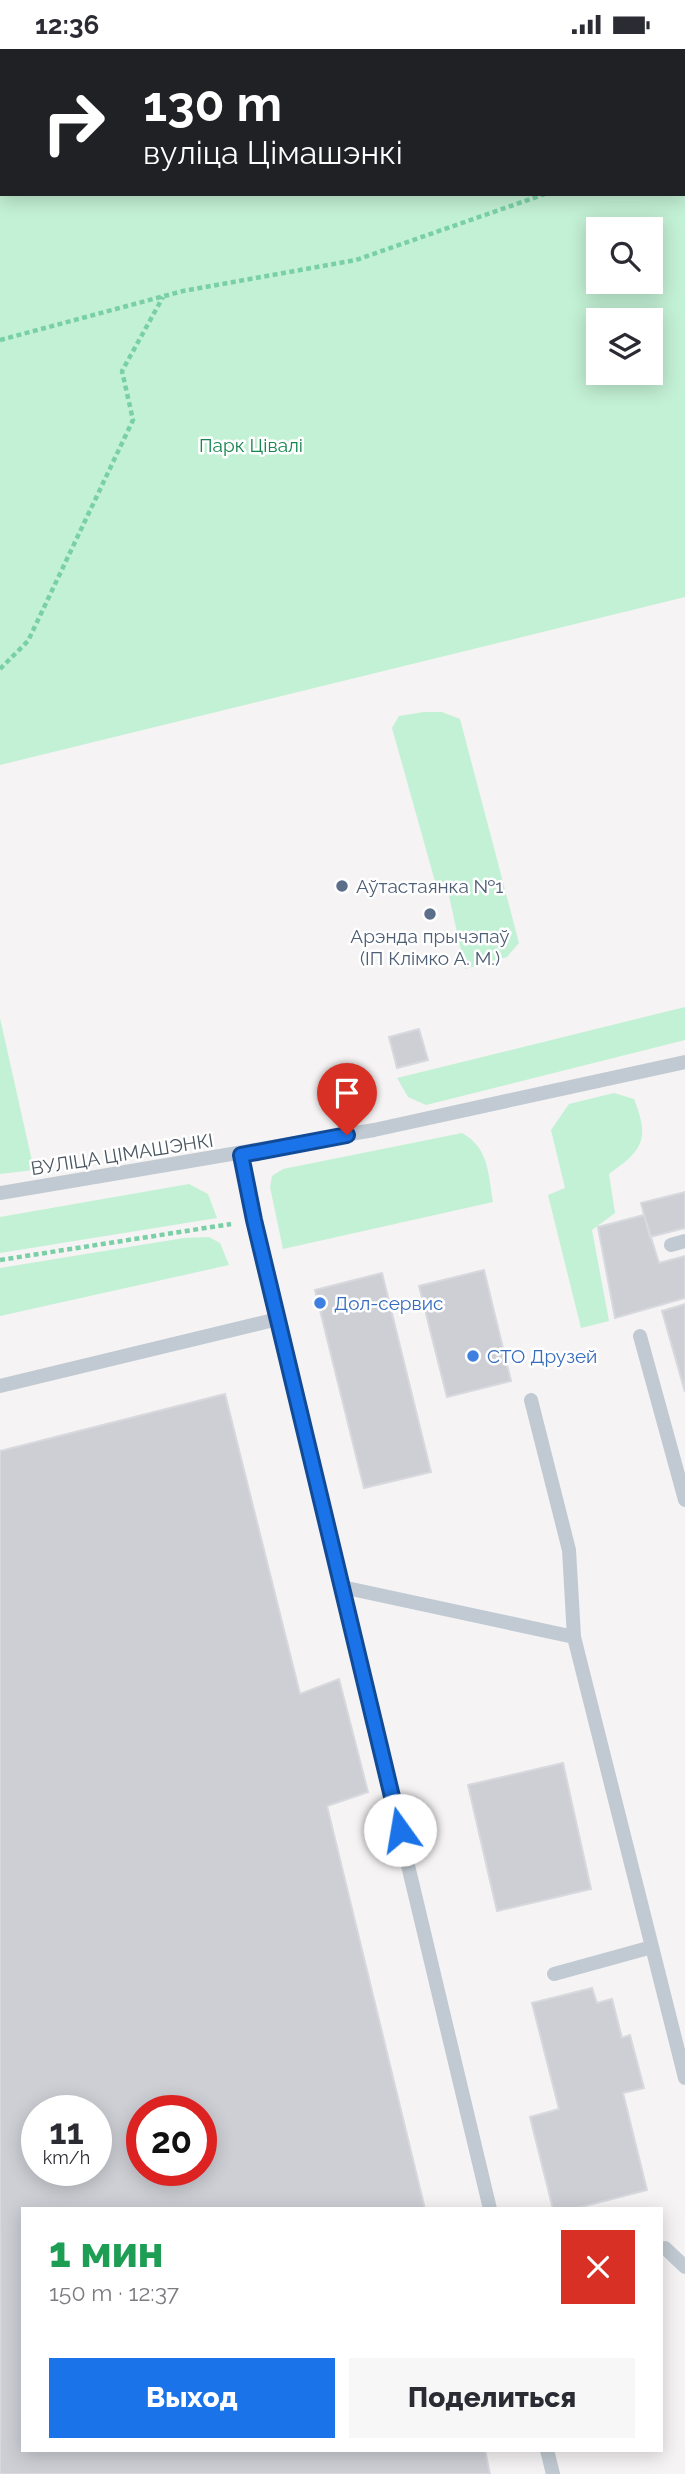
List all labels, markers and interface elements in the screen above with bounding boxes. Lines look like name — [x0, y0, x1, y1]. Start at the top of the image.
text: 12:36 — [35, 10, 99, 40]
text: 130 m — [143, 75, 282, 132]
icon: right — [28, 77, 119, 168]
text: вуліца Цімашэнкі — [143, 134, 403, 171]
map controls — [586, 217, 663, 385]
button: search — [586, 217, 663, 294]
button: layers — [586, 308, 663, 385]
park label: Парк Цівалі — [199, 434, 303, 456]
place label: Аўтастаянка №1 — [356, 875, 503, 897]
marker: Аўтастаянка №1 — [334, 878, 350, 894]
marker: Арэнда прычэпаў (ІП Клімко А. М.) — [422, 906, 438, 922]
place label: Арэнда прычэпаў (ІП Клімко А. М.) — [350, 925, 510, 969]
pin — [317, 1063, 377, 1135]
icon: arrive — [328, 1074, 366, 1112]
street label: ВУЛІЦА ЦІМАШЭНКІ — [29, 1129, 215, 1179]
place label: Дол-сервис — [334, 1292, 443, 1314]
marker: Дол-сервис — [312, 1295, 328, 1311]
place label: СТО Друзей — [487, 1345, 597, 1367]
marker: СТО Друзей — [465, 1348, 481, 1364]
position arrow — [363, 1793, 437, 1867]
speed limit sign: 20 — [126, 2095, 217, 2186]
text: 11 — [49, 2111, 84, 2152]
text: km/h — [43, 2147, 90, 2168]
text: 1 мин — [49, 2228, 163, 2277]
button: close — [561, 2230, 635, 2304]
text: 150 m · 12:37 — [49, 2279, 179, 2306]
button: Выход — [49, 2358, 335, 2438]
button: Поделиться — [349, 2358, 635, 2438]

